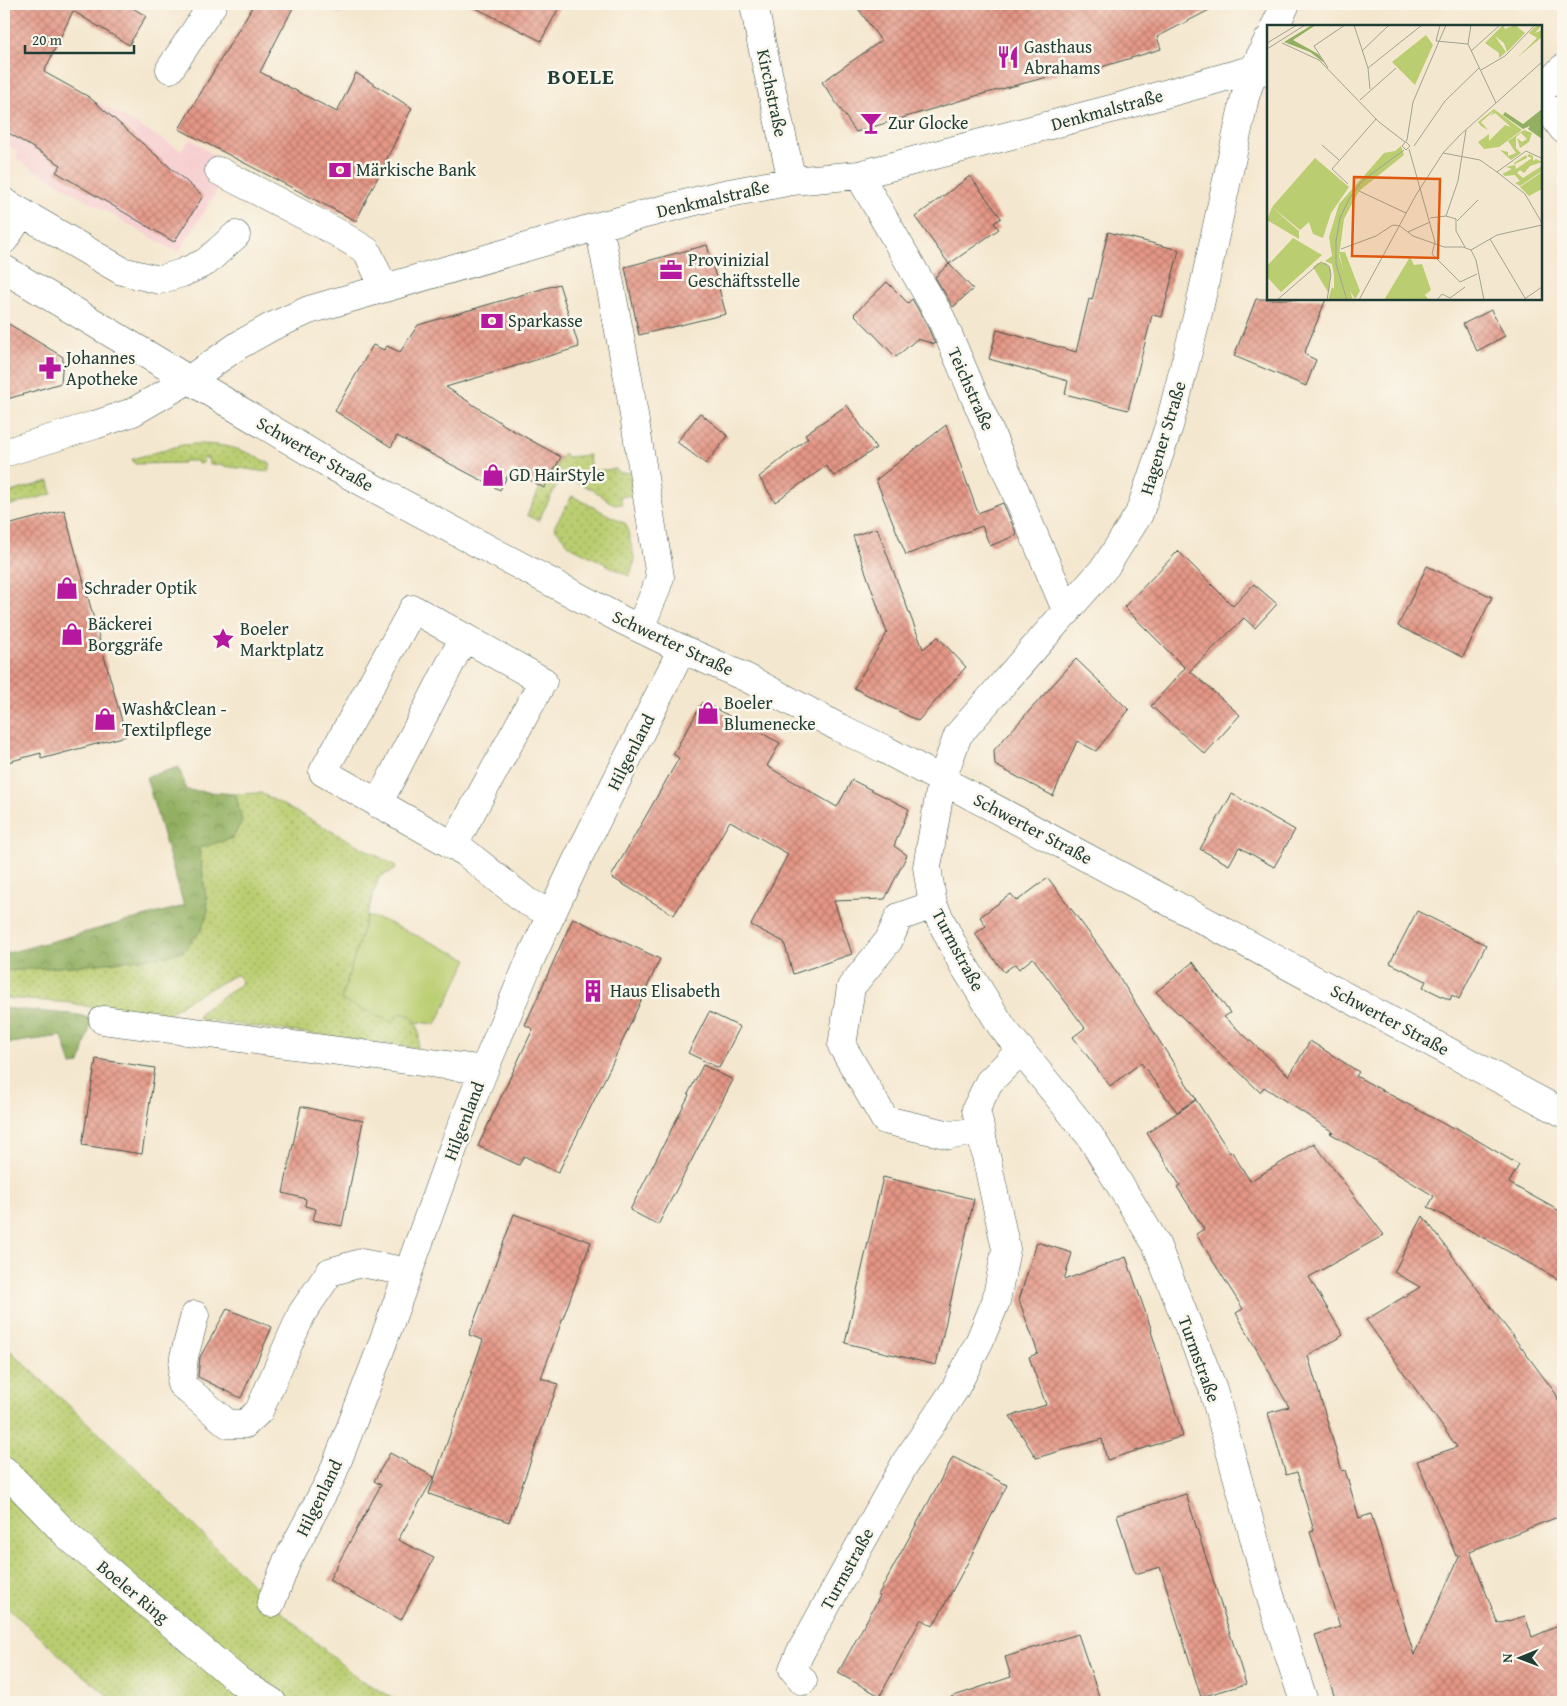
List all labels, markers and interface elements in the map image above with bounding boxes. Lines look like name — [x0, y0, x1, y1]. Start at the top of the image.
scale bar — [25, 22, 134, 54]
inset map — [1267, 25, 1542, 300]
text: 20 m — [32, 29, 63, 50]
place label: Gasthaus Abrahams — [1024, 33, 1100, 81]
restaurant icon: Gasthaus Abrahams — [995, 44, 1021, 70]
street label: Kirchstraße — [750, 47, 795, 139]
district label: BOELE — [547, 60, 615, 92]
street label: Denkmalstraße — [1048, 82, 1166, 137]
place label: Zur Glocke — [888, 109, 968, 136]
bar icon: Zur Glocke — [858, 110, 884, 136]
place label: Märkische Bank — [356, 156, 477, 183]
bank icon: Märkische Bank — [327, 157, 353, 183]
street label: Denkmalstraße — [654, 172, 772, 225]
place label: Provinizial Geschäftsstelle — [688, 246, 800, 294]
office icon: Provinizial Geschäftsstelle — [658, 257, 684, 283]
place label: Sparkasse — [508, 307, 583, 334]
bank icon: Sparkasse — [479, 308, 505, 334]
street label: Teichstraße — [941, 343, 1002, 435]
place label: Johannes Apotheke — [64, 344, 138, 392]
pharmacy icon: Johannes Apotheke — [37, 355, 63, 381]
street label: Hagener Straße — [1132, 378, 1193, 498]
street label: Schwerter Straße — [252, 409, 379, 498]
place label: GD HairStyle — [509, 461, 605, 488]
shop icon: GD HairStyle — [480, 462, 506, 488]
place label: Schrader Optik — [84, 574, 198, 601]
shop icon: Schrader Optik — [54, 575, 80, 601]
street label: Schwerter Straße — [608, 603, 738, 682]
place label: Bäckerei Borggräfe — [88, 610, 163, 658]
place label: Boeler Marktplatz — [240, 615, 324, 663]
shop icon: Bäckerei Borggräfe — [59, 621, 85, 647]
place icon: Boeler Marktplatz — [210, 626, 236, 652]
place label: Boeler Blumenecke — [724, 689, 816, 737]
place label: Wash&Clean - Textilpflege — [122, 695, 227, 743]
shop icon: Boeler Blumenecke — [695, 700, 721, 726]
shop icon: Wash&Clean - Textilpflege — [92, 706, 118, 732]
street label: Hilgenland — [600, 708, 662, 795]
street label: Schwerter Straße — [969, 786, 1097, 871]
street label: Turmstraße — [925, 904, 992, 996]
place label: Haus Elisabeth — [610, 977, 720, 1004]
street label: Schwerter Straße — [1326, 977, 1454, 1062]
building icon: Haus Elisabeth — [580, 978, 606, 1004]
street label: Hilgenland — [436, 1077, 491, 1164]
street label: Turmstraße — [1171, 1312, 1228, 1406]
street label: Hilgenland — [288, 1454, 349, 1541]
street label: Turmstraße — [813, 1523, 880, 1615]
street label: Boeler Ring — [91, 1553, 175, 1630]
north arrow — [1494, 1634, 1544, 1684]
text: N — [1497, 1653, 1517, 1663]

